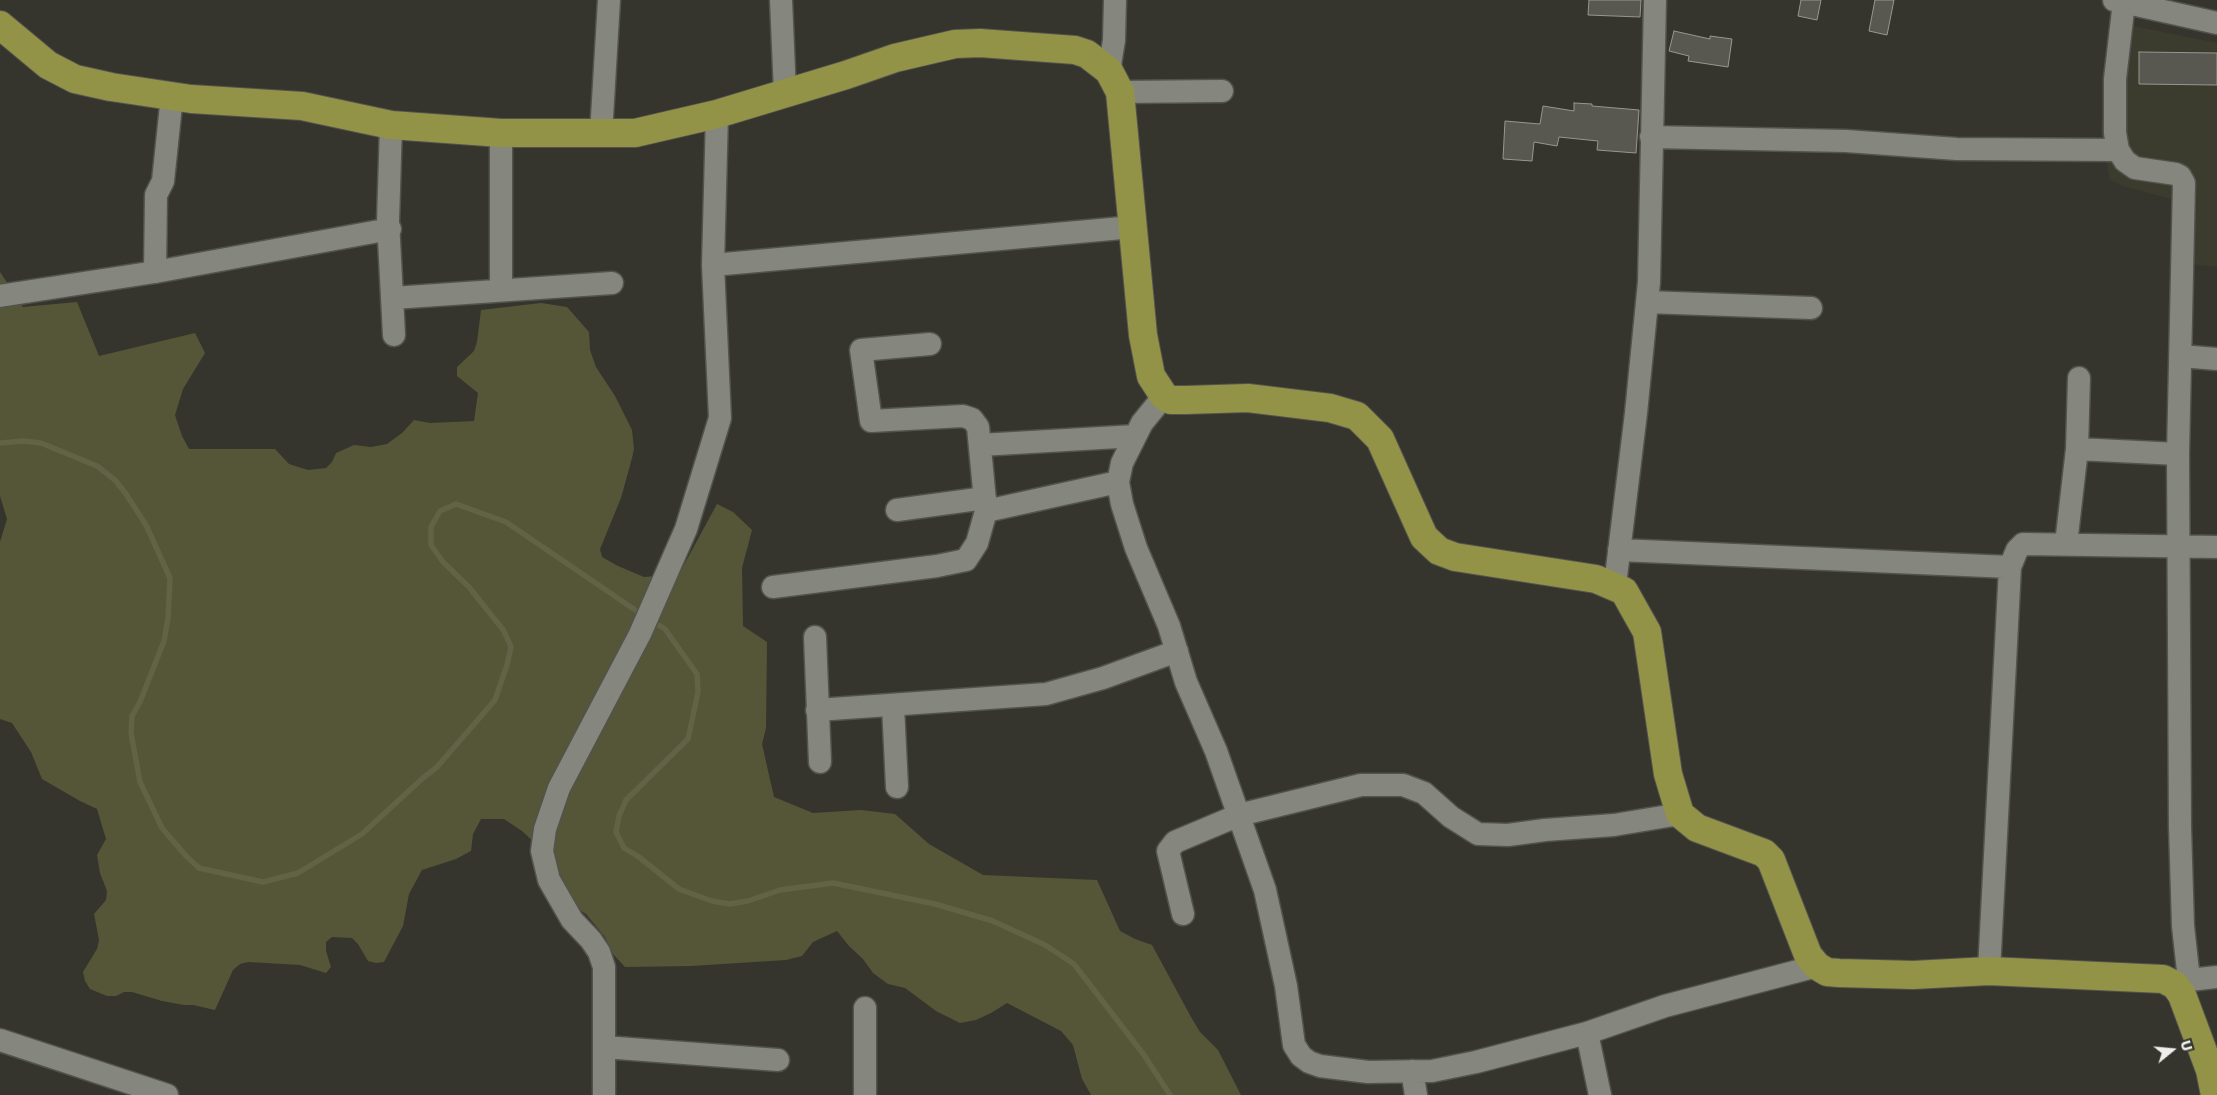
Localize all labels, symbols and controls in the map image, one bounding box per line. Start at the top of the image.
north arrow [2147,1025,2197,1075]
text: U [2177,1038,2196,1053]

